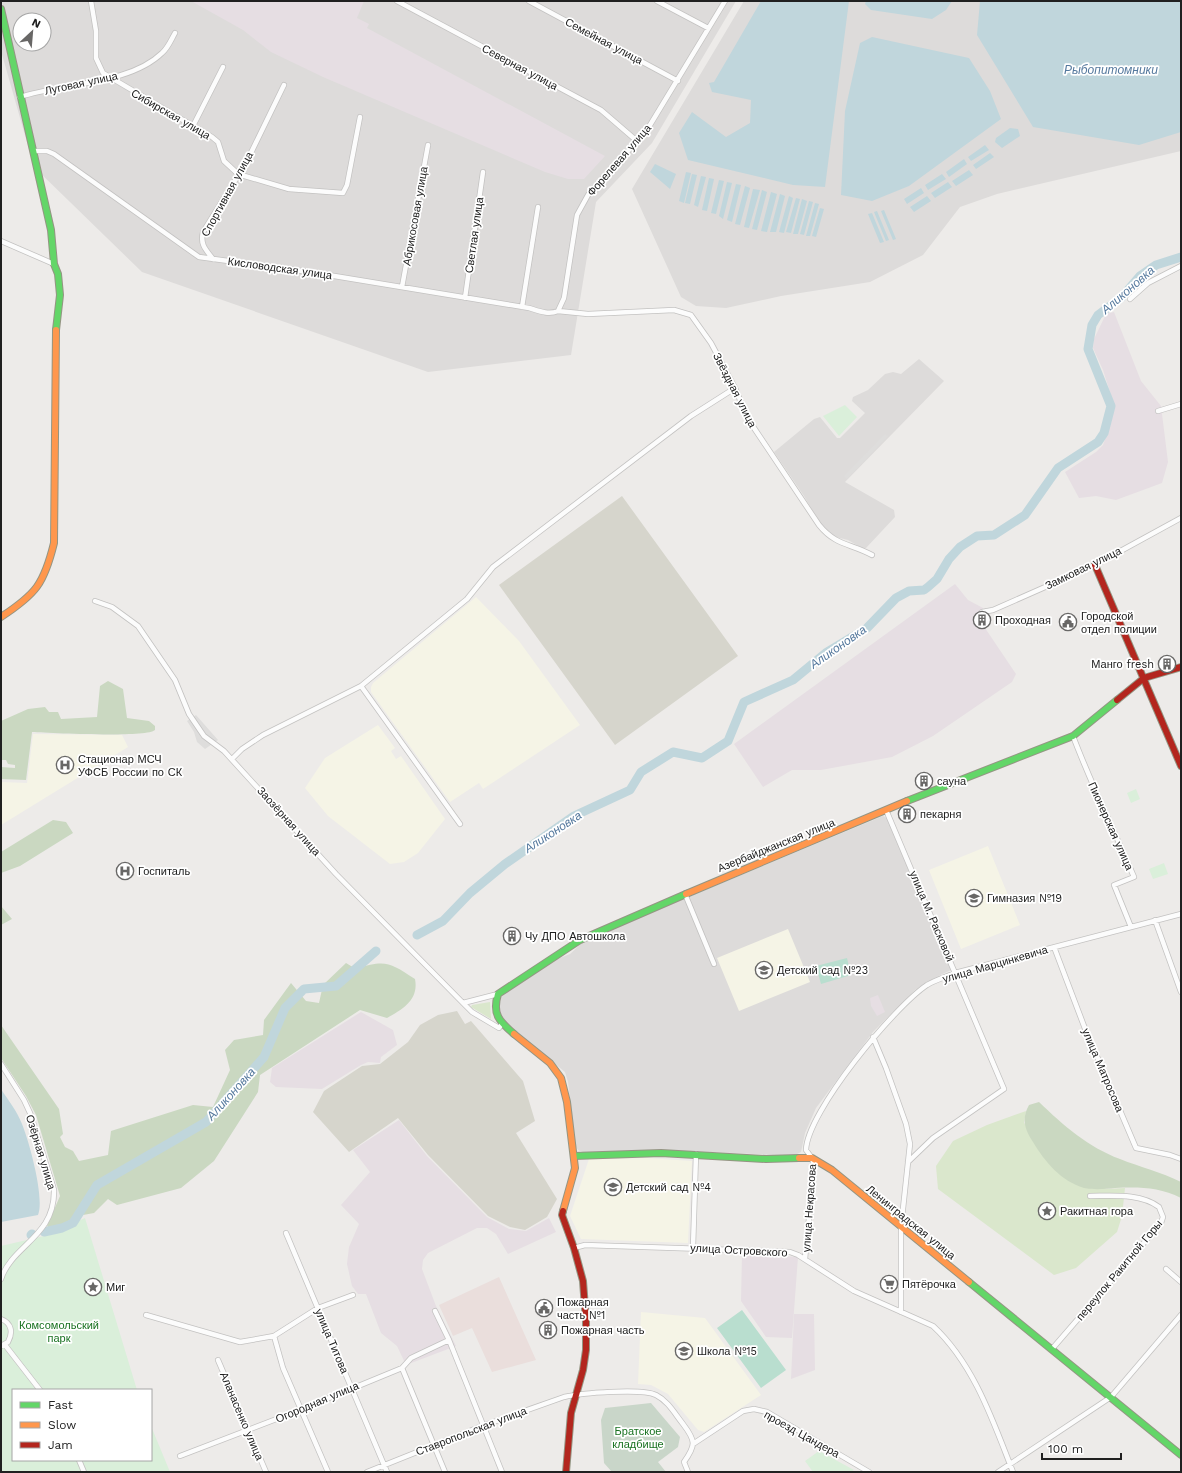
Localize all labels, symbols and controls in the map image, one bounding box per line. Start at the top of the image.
north arrow [12,12,52,52]
text: N [30,16,43,31]
street label: Семейная улица [563,16,646,68]
street label: Северная улица [480,42,561,93]
water label: Рыбопитомники [1064,63,1158,77]
street label: Луговая улица [43,69,120,98]
street label: Сибирская улица [129,86,213,143]
street label: Форелевая улица [585,121,655,199]
street label: Спортивная улица [199,149,257,239]
street label: Абрикосовая улица [400,165,431,267]
street label: Светлая улица [463,195,486,274]
street label: Кисловодская улица [227,255,334,282]
water label: Аликоновка [1098,263,1158,317]
street label: Звёздная улица [710,351,759,430]
street label: Замковая улица [1043,544,1124,593]
building icon: Проходная [972,610,992,630]
place label: Городской отдел полиции [1081,610,1157,636]
public building icon: Городской отдел полиции [1058,612,1078,632]
place label: Проходная [995,614,1051,627]
water label: Аликоновка [806,622,869,672]
building icon: Манго fresh [1157,654,1177,674]
place label: Манго fresh [1091,658,1154,671]
place label: Стационар МСЧ УФСБ России по СК [78,753,183,779]
hospital icon: Стационар МСЧ УФСБ России по СК [55,755,75,775]
building icon: сауна [914,771,934,791]
place label: сауна [937,775,967,788]
street label: Пионерская улица [1085,780,1136,873]
street label: Заозёрная улица [254,784,324,859]
building icon: пекарня [897,804,917,824]
water label: Аликоновка [521,808,585,856]
place label: пекарня [920,808,961,821]
street label: Азербайджанская улица [716,816,838,875]
hospital icon: Госпиталь [115,861,135,881]
place label: Госпиталь [138,865,190,878]
street label: улица М. Расковой [907,869,957,964]
school or university icon: Гимназия №19 [964,888,984,908]
place label: Гимназия №19 [987,892,1062,905]
building icon: Чу ДПО Автошкола [502,926,522,946]
place label: Чу ДПО Автошкола [525,930,626,943]
street label: улица Марцинкевича [941,943,1050,986]
school or university icon: Детский сад №23 [754,960,774,980]
place label: Детский сад №23 [777,964,868,977]
street label: улица Матросова [1079,1026,1126,1115]
water label: Аликоновка [203,1065,258,1124]
street label: Озёрная улица [23,1113,58,1192]
street label: улица Некрасова [800,1162,819,1253]
school or university icon: Детский сад №4 [603,1177,623,1197]
place label: Детский сад №4 [626,1181,711,1194]
street label: Ленинградская улица [863,1182,959,1263]
place icon: Ракитная гора [1037,1201,1057,1221]
place label: Ракитная гора [1060,1205,1134,1218]
street label: переулок Ракитной Горы [1074,1217,1165,1323]
street label: улица Островского [690,1241,788,1260]
supermarket icon: Пятёрочка [879,1274,899,1294]
place icon: Миг [83,1277,103,1297]
place label: Пятёрочка [902,1278,957,1291]
place label: Миг [106,1281,125,1294]
place label: Пожарная часть №1 [557,1296,609,1322]
public building icon: Пожарная часть №1 [534,1298,554,1318]
street label: улица Титова [312,1307,351,1376]
park label: Комсомольский парк [19,1319,99,1345]
building icon: Пожарная часть [538,1320,558,1340]
place label: Пожарная часть [561,1324,645,1337]
school or university icon: Школа №15 [674,1341,694,1361]
place label: Школа №15 [697,1345,757,1358]
street label: Аланасенко улица [217,1370,266,1463]
street label: Огородная улица [274,1379,362,1426]
legend [12,1389,152,1461]
text: Fast [48,1398,73,1412]
street label: Ставропольская улица [414,1404,529,1459]
street label: проезд Цандера [762,1408,843,1461]
text: Slow [48,1418,76,1432]
park label: Братское кладбище [612,1425,664,1451]
scale bar [1042,1435,1121,1461]
text: Jam [48,1438,73,1452]
text: 100 m [1048,1442,1083,1456]

